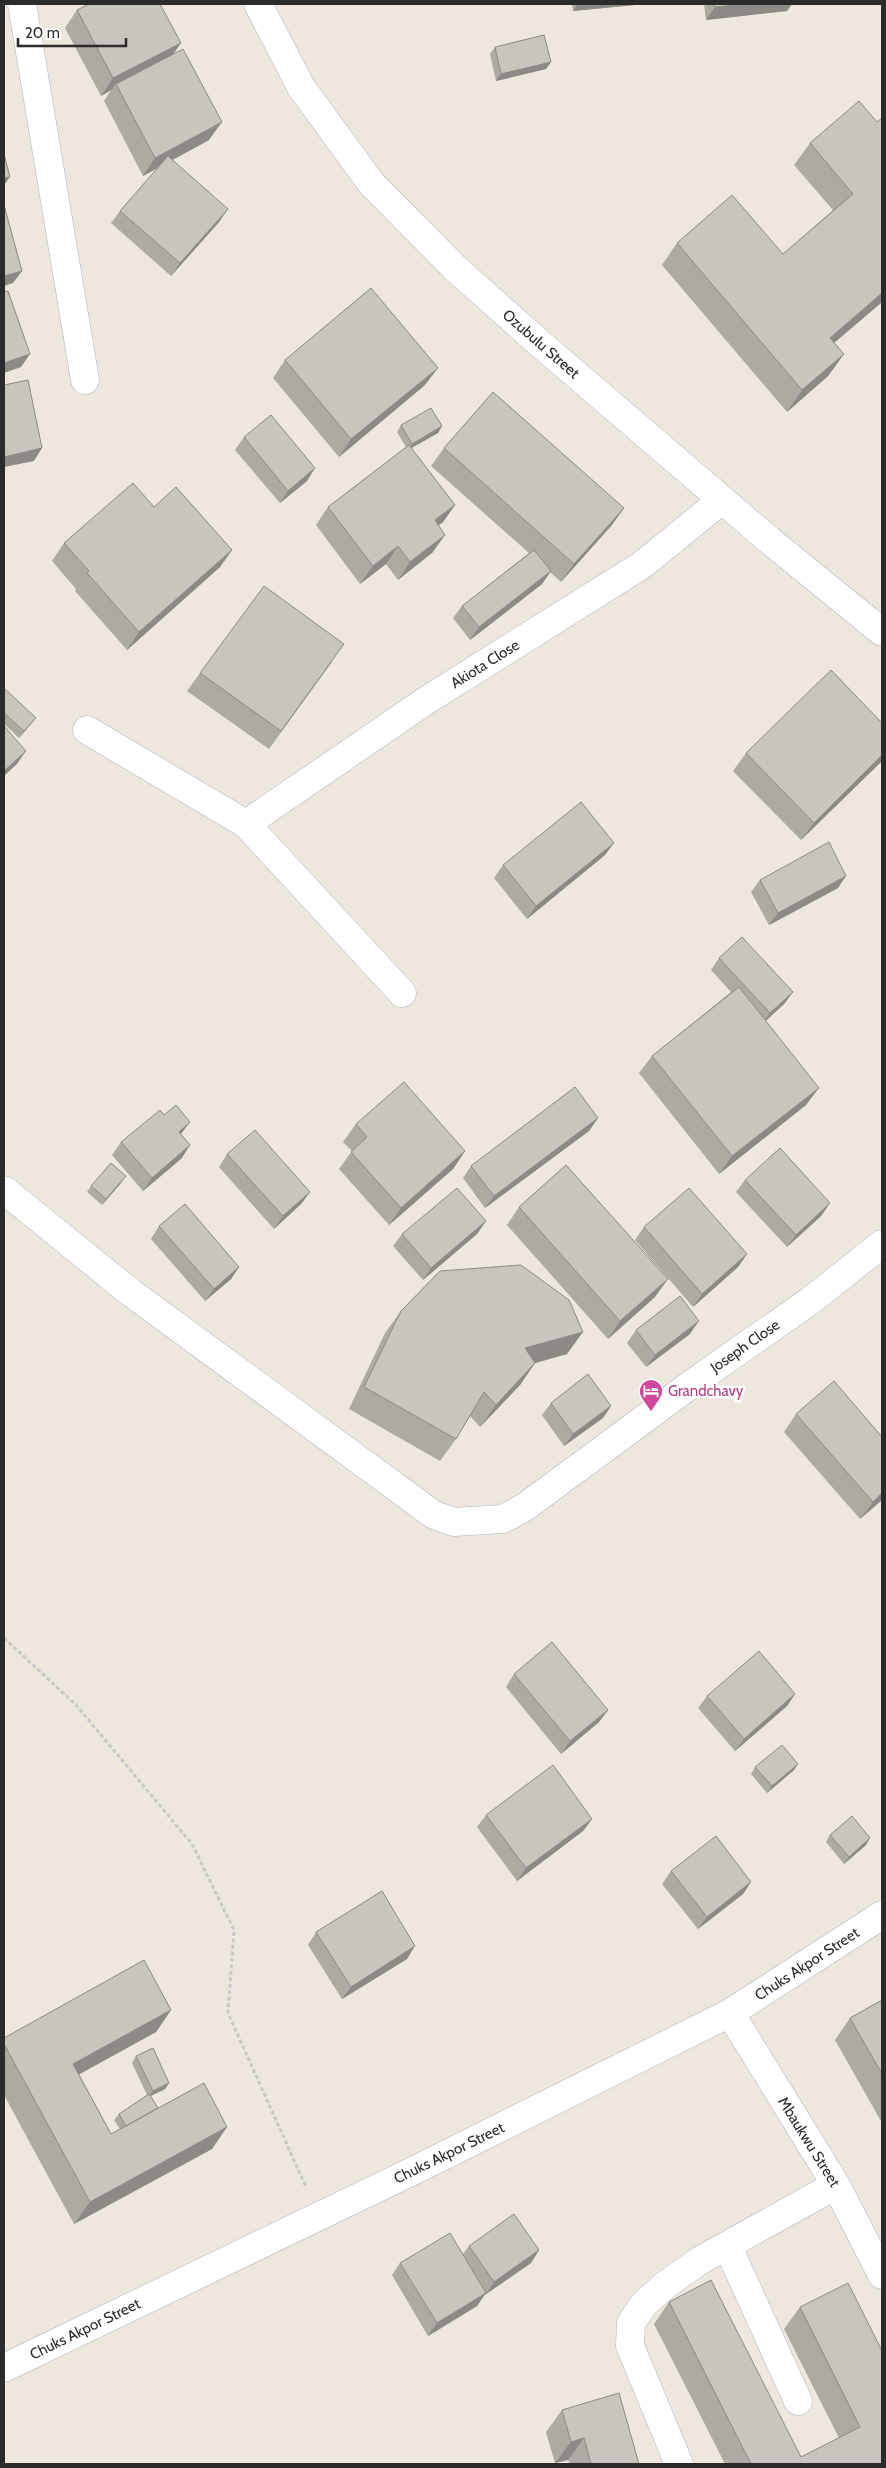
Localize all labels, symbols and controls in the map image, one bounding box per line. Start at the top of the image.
scale bar [18,15,125,47]
text: 20 m [25,24,60,42]
street label: Ozubulu Street [499,306,583,382]
street label: Akiota Close [447,636,523,692]
street label: Joseph Close [706,1315,783,1377]
hotel icon: Grandchavy [638,1378,664,1412]
place label: Grandchavy [668,1382,744,1400]
street label: Chuks Akpor Street [751,1924,863,2004]
street label: Mbaukwu Street [774,2094,844,2190]
street label: Chuks Akpor Street [391,2118,507,2188]
street label: Chuks Akpor Street [27,2294,143,2364]

